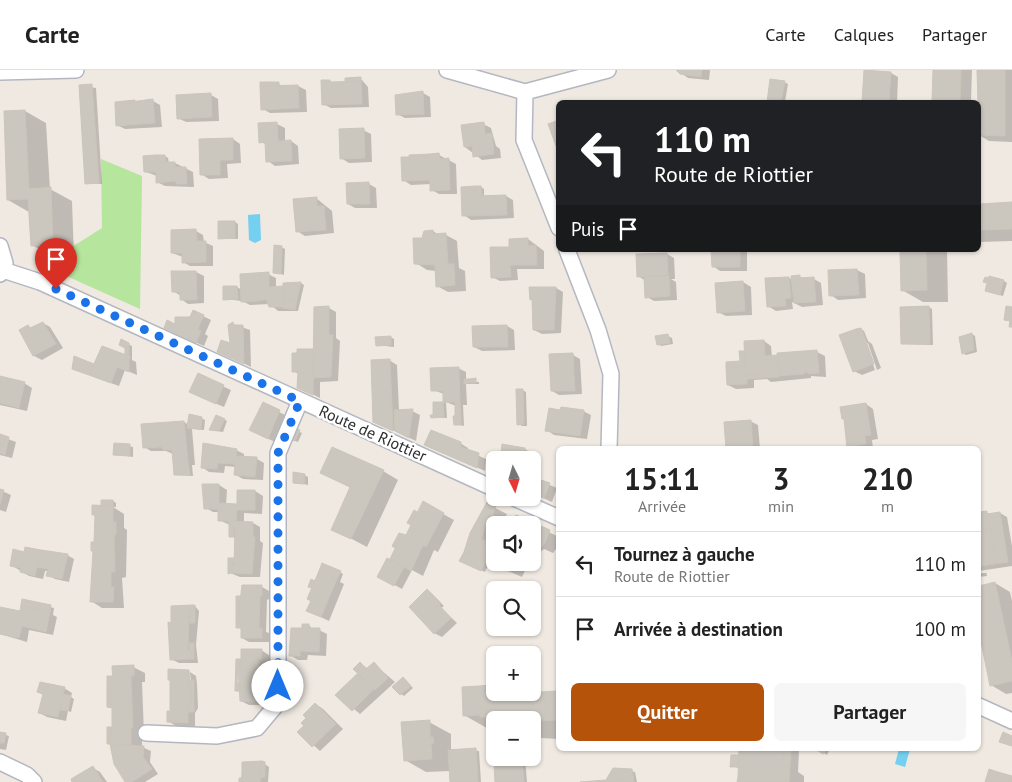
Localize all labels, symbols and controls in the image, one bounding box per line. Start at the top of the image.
text: Carte [25,19,80,50]
text: Carte [765,23,806,46]
text: Calques [834,23,894,46]
text: Partager [922,23,987,46]
text: 110 m [654,116,751,162]
icon: left [571,120,636,185]
text: Route de Riottier [654,160,813,188]
icon: arrive [614,215,642,243]
text: Puis [571,217,604,241]
pin [35,238,77,289]
icon: arrive [42,245,70,273]
street label: Route de Riottier [316,400,430,466]
north arrow [486,451,541,506]
map controls [486,451,541,766]
text: 15:11 [624,459,700,498]
text: 3 [773,459,790,498]
text: 210 [862,459,913,498]
text: Arrivée [638,496,686,516]
text: min [768,496,794,516]
text: m [881,496,894,516]
button: sound [486,516,541,571]
text: Tournez à gauche [614,542,755,566]
icon: left [571,550,599,578]
text: 110 m [914,552,966,576]
text: Route de Riottier [614,566,730,586]
button: search [486,581,541,636]
icon: arrive [571,615,599,643]
text: Arrivée à destination [614,617,783,641]
text: 100 m [914,617,966,641]
button: + [486,646,541,701]
position arrow [251,659,303,711]
button: Quitter [571,683,764,741]
button: Partager [774,683,966,741]
button: − [486,711,541,766]

